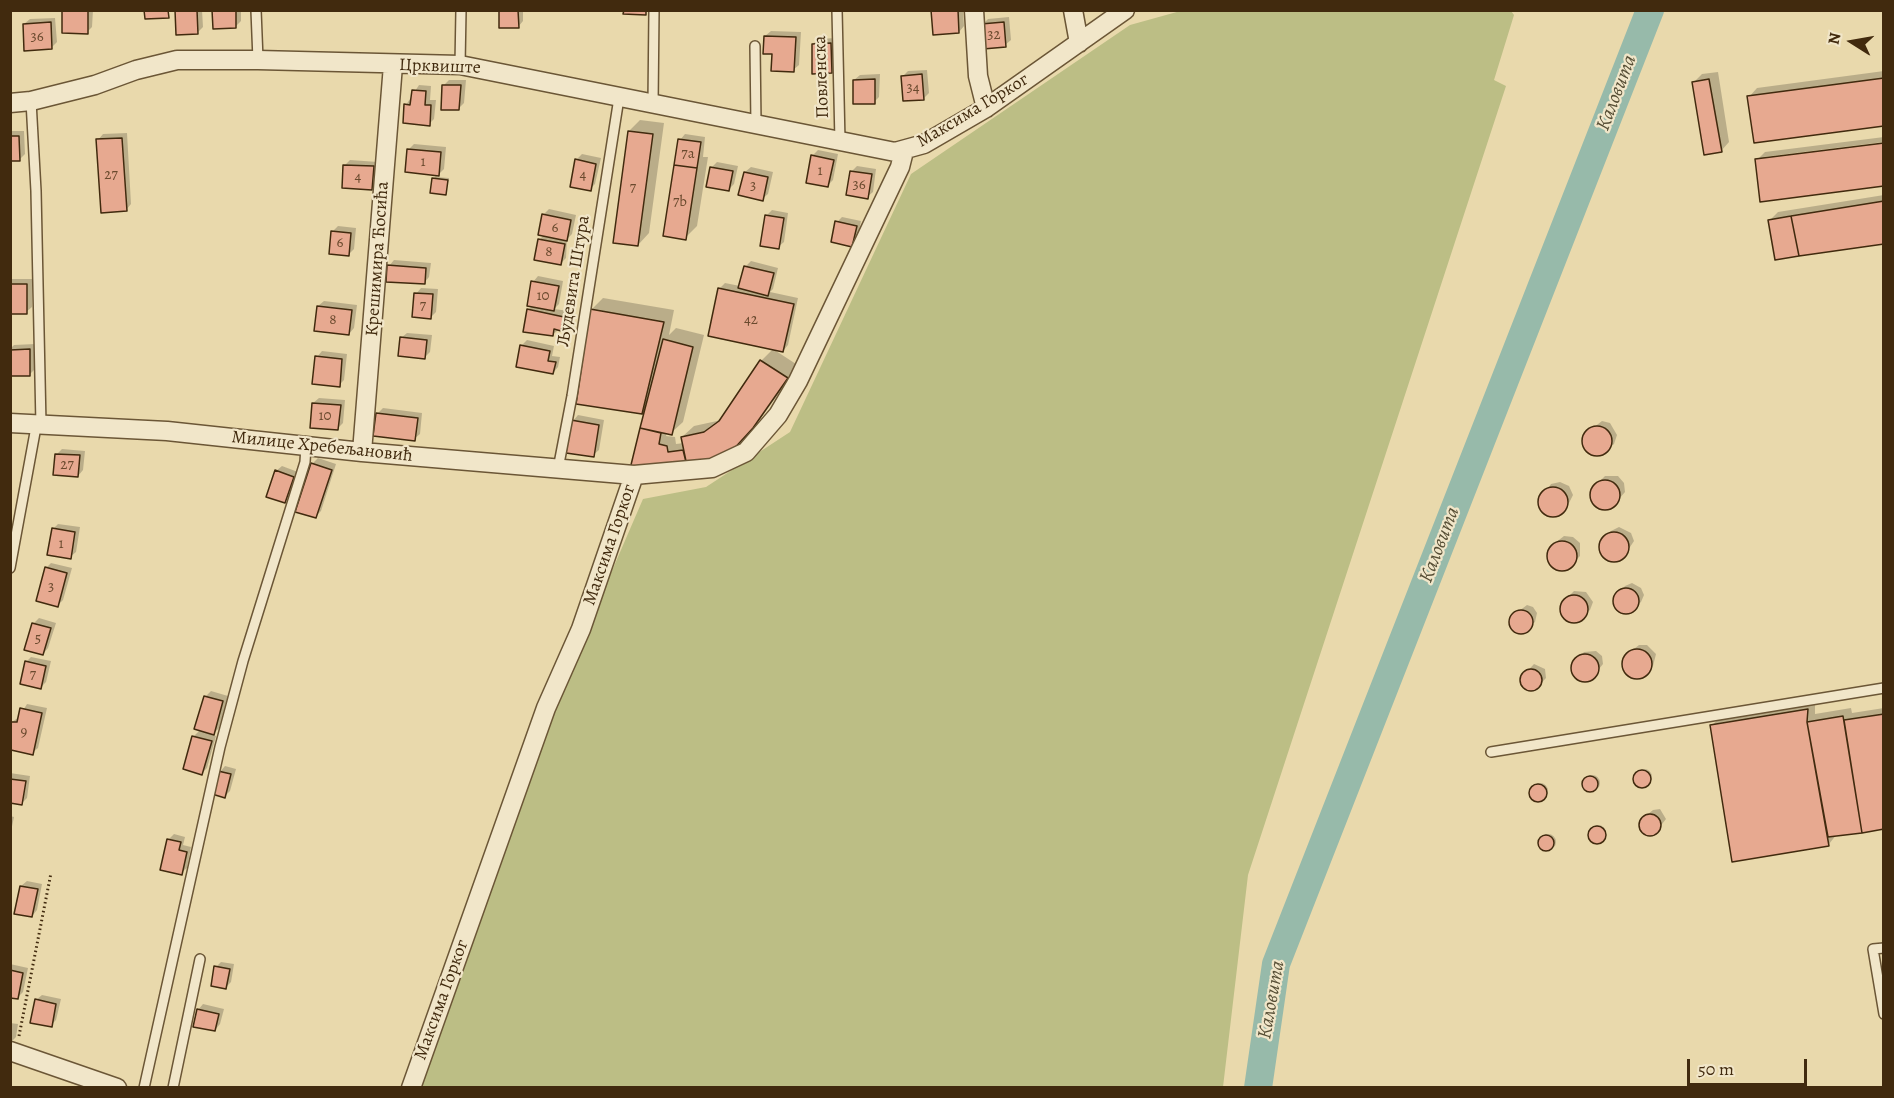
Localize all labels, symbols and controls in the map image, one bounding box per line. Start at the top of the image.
north arrow [1822,12,1882,72]
house number: 32 [987,26,1001,44]
house number: 36 [30,28,44,46]
text: N [1822,31,1846,46]
street label: Повленска [810,35,834,119]
water label: Каловита [1592,52,1642,134]
street label: Црквиште [399,55,481,79]
street label: Максима Горког [913,69,1033,153]
house number: 34 [906,79,920,97]
house number: 7a [681,145,695,163]
house number: 1 [420,153,426,171]
house number: 1 [817,162,823,180]
house number: 27 [104,166,118,184]
house number: 4 [580,166,586,184]
house number: 4 [355,168,361,186]
house number: 36 [852,176,866,194]
house number: 3 [750,177,756,195]
house number: 7 [630,179,636,197]
street label: Крешимира Ћосића [362,181,394,337]
house number: 7b [673,193,687,211]
street label: Људевита Штура [553,214,595,348]
house number: 6 [552,219,558,237]
house number: 6 [337,234,343,252]
house number: 8 [545,243,553,261]
house number: 10 [536,287,550,305]
house number: 7 [420,297,426,315]
house number: 8 [329,311,337,329]
house number: 42 [744,311,758,329]
house number: 10 [318,407,332,425]
street label: Милице Хребељановић [230,427,414,467]
house number: 27 [60,456,74,474]
street label: Максима Горког [579,482,641,608]
water label: Каловита [1415,504,1465,586]
house number: 1 [58,535,64,553]
house number: 3 [48,578,54,596]
house number: 5 [35,630,41,648]
house number: 7 [30,666,36,684]
house number: 9 [21,723,27,741]
street label: Максима Горког [410,937,474,1063]
water label: Каловита [1253,959,1291,1041]
scale bar [1690,1047,1810,1085]
text: 50 m [1698,1057,1734,1081]

